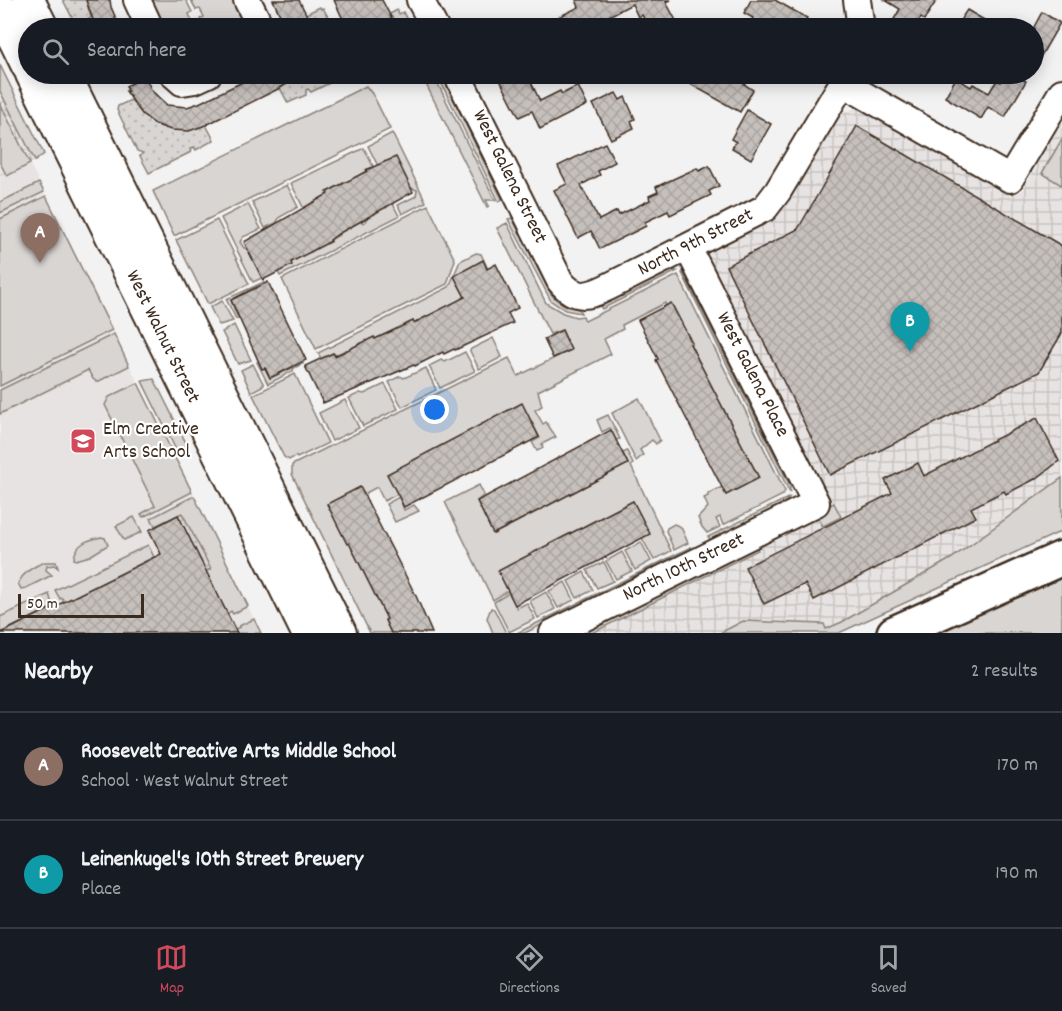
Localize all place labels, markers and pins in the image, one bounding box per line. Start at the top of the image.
pin: A [20,214,60,263]
pin: B [890,302,930,352]
place label: Elm Creative Arts School [103,416,199,467]
school or university icon: Elm Creative Arts School [68,426,98,456]

